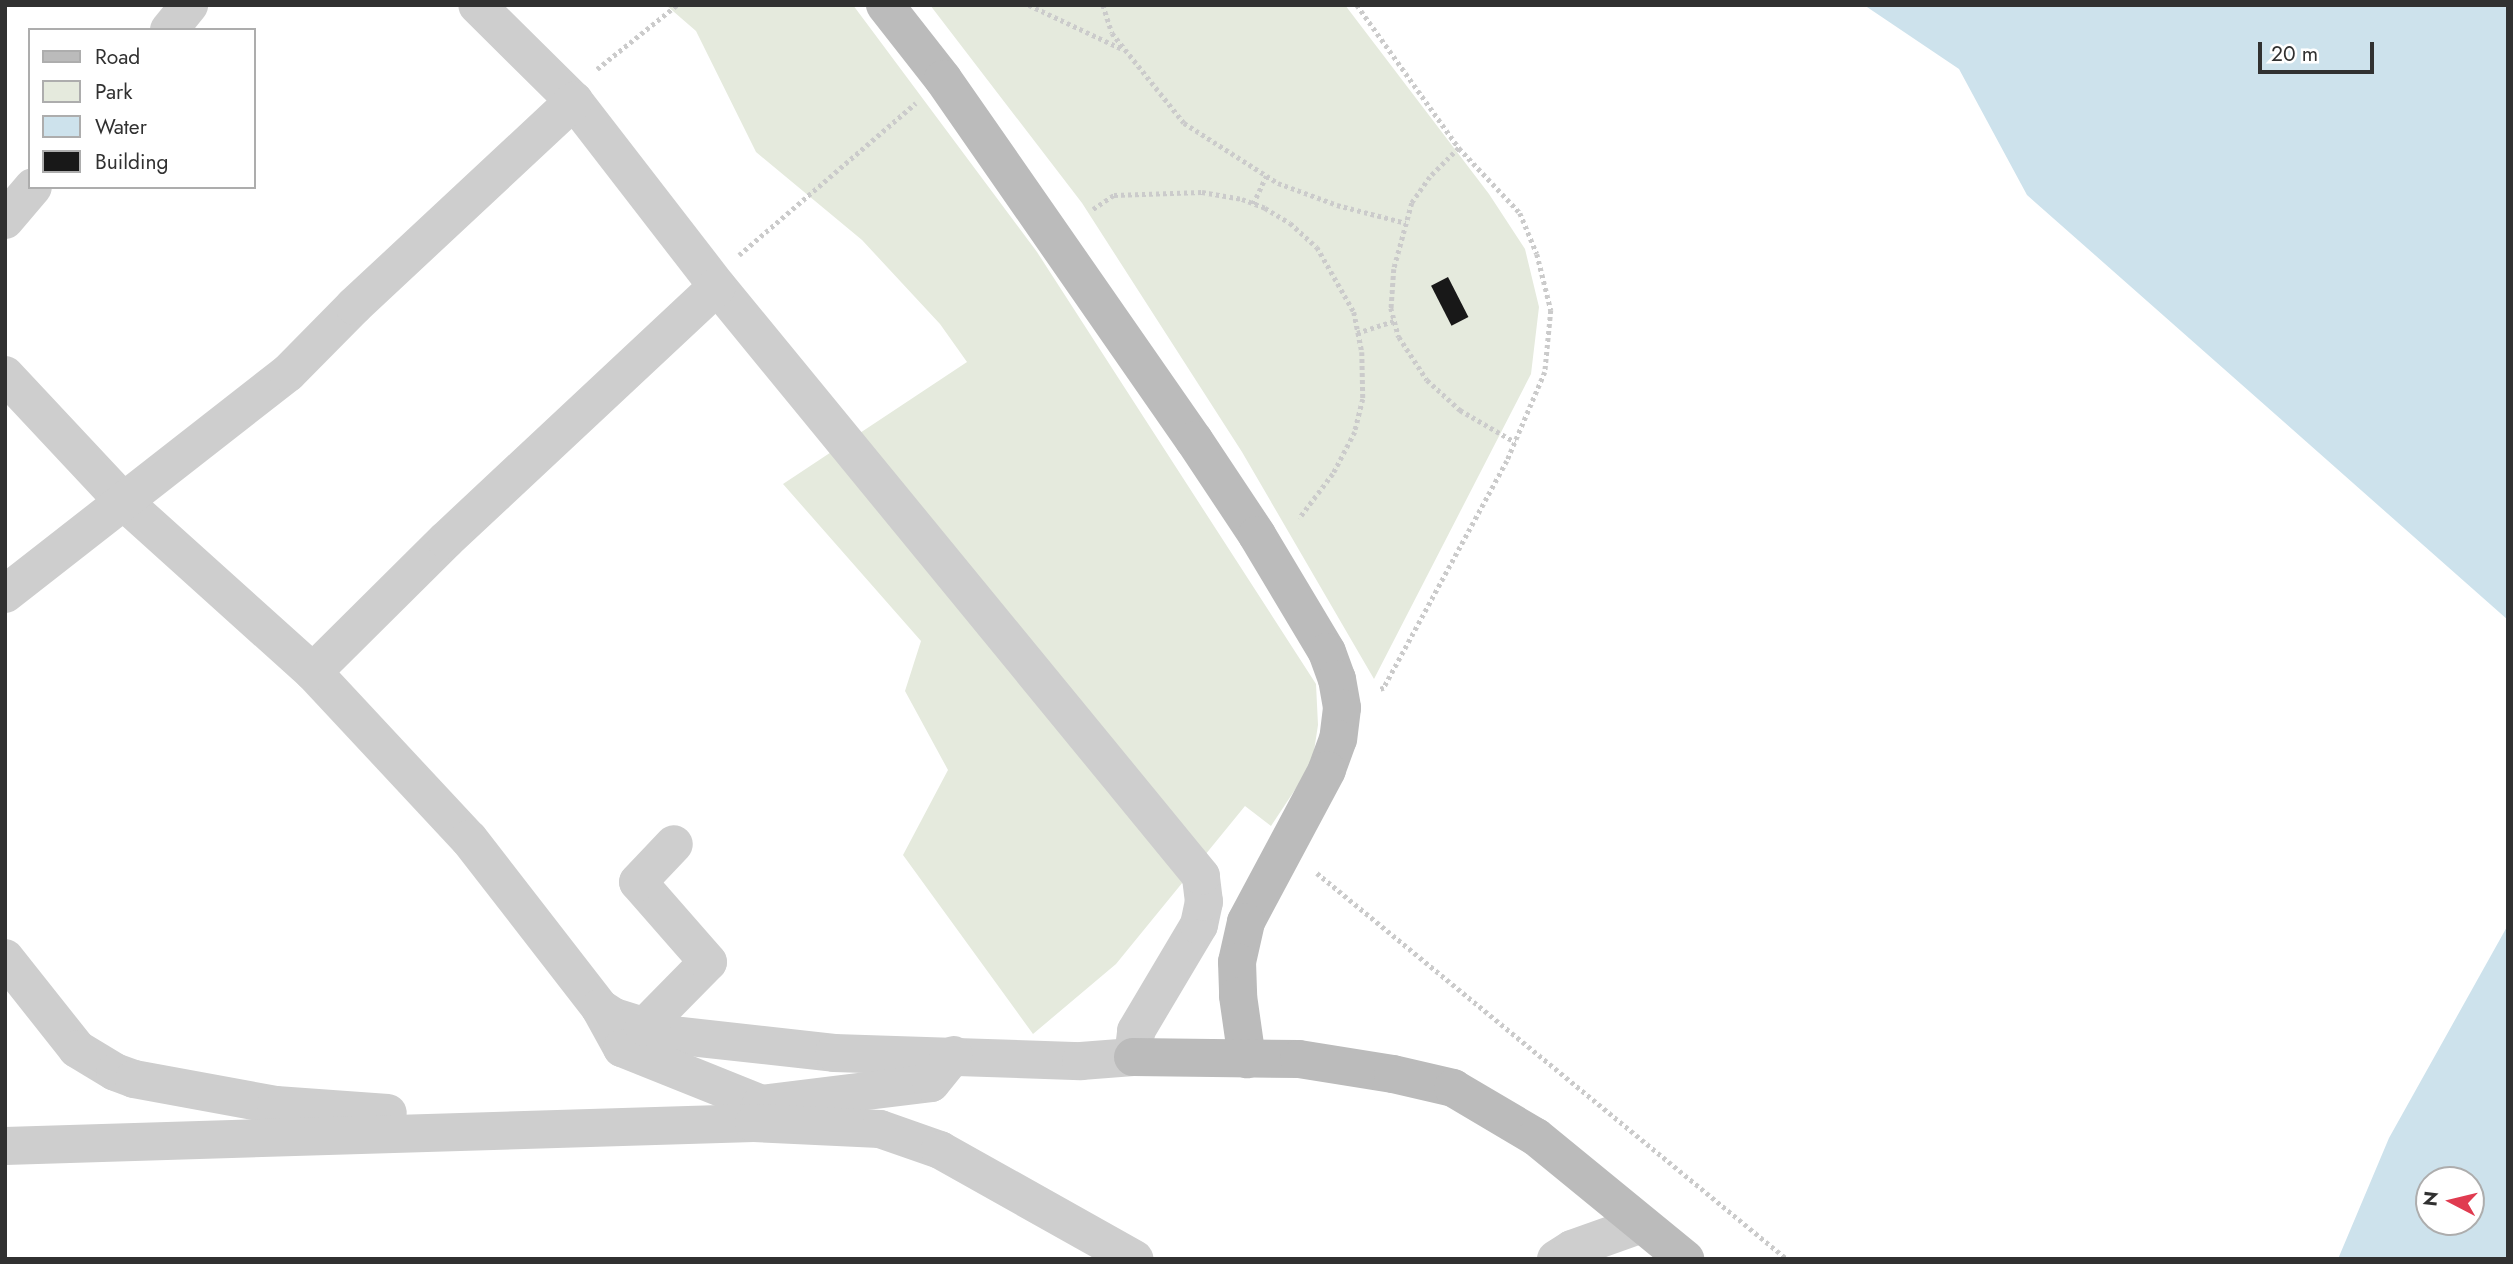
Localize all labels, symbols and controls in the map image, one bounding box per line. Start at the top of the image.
legend [28,28,256,189]
scale bar [2261,28,2376,72]
text: 20 m [2271,39,2318,69]
text: Road [95,42,140,72]
text: Park [95,77,132,107]
text: Water [95,112,147,142]
text: Building [95,147,168,177]
north arrow [2415,1166,2485,1236]
text: N [2416,1189,2445,1208]

